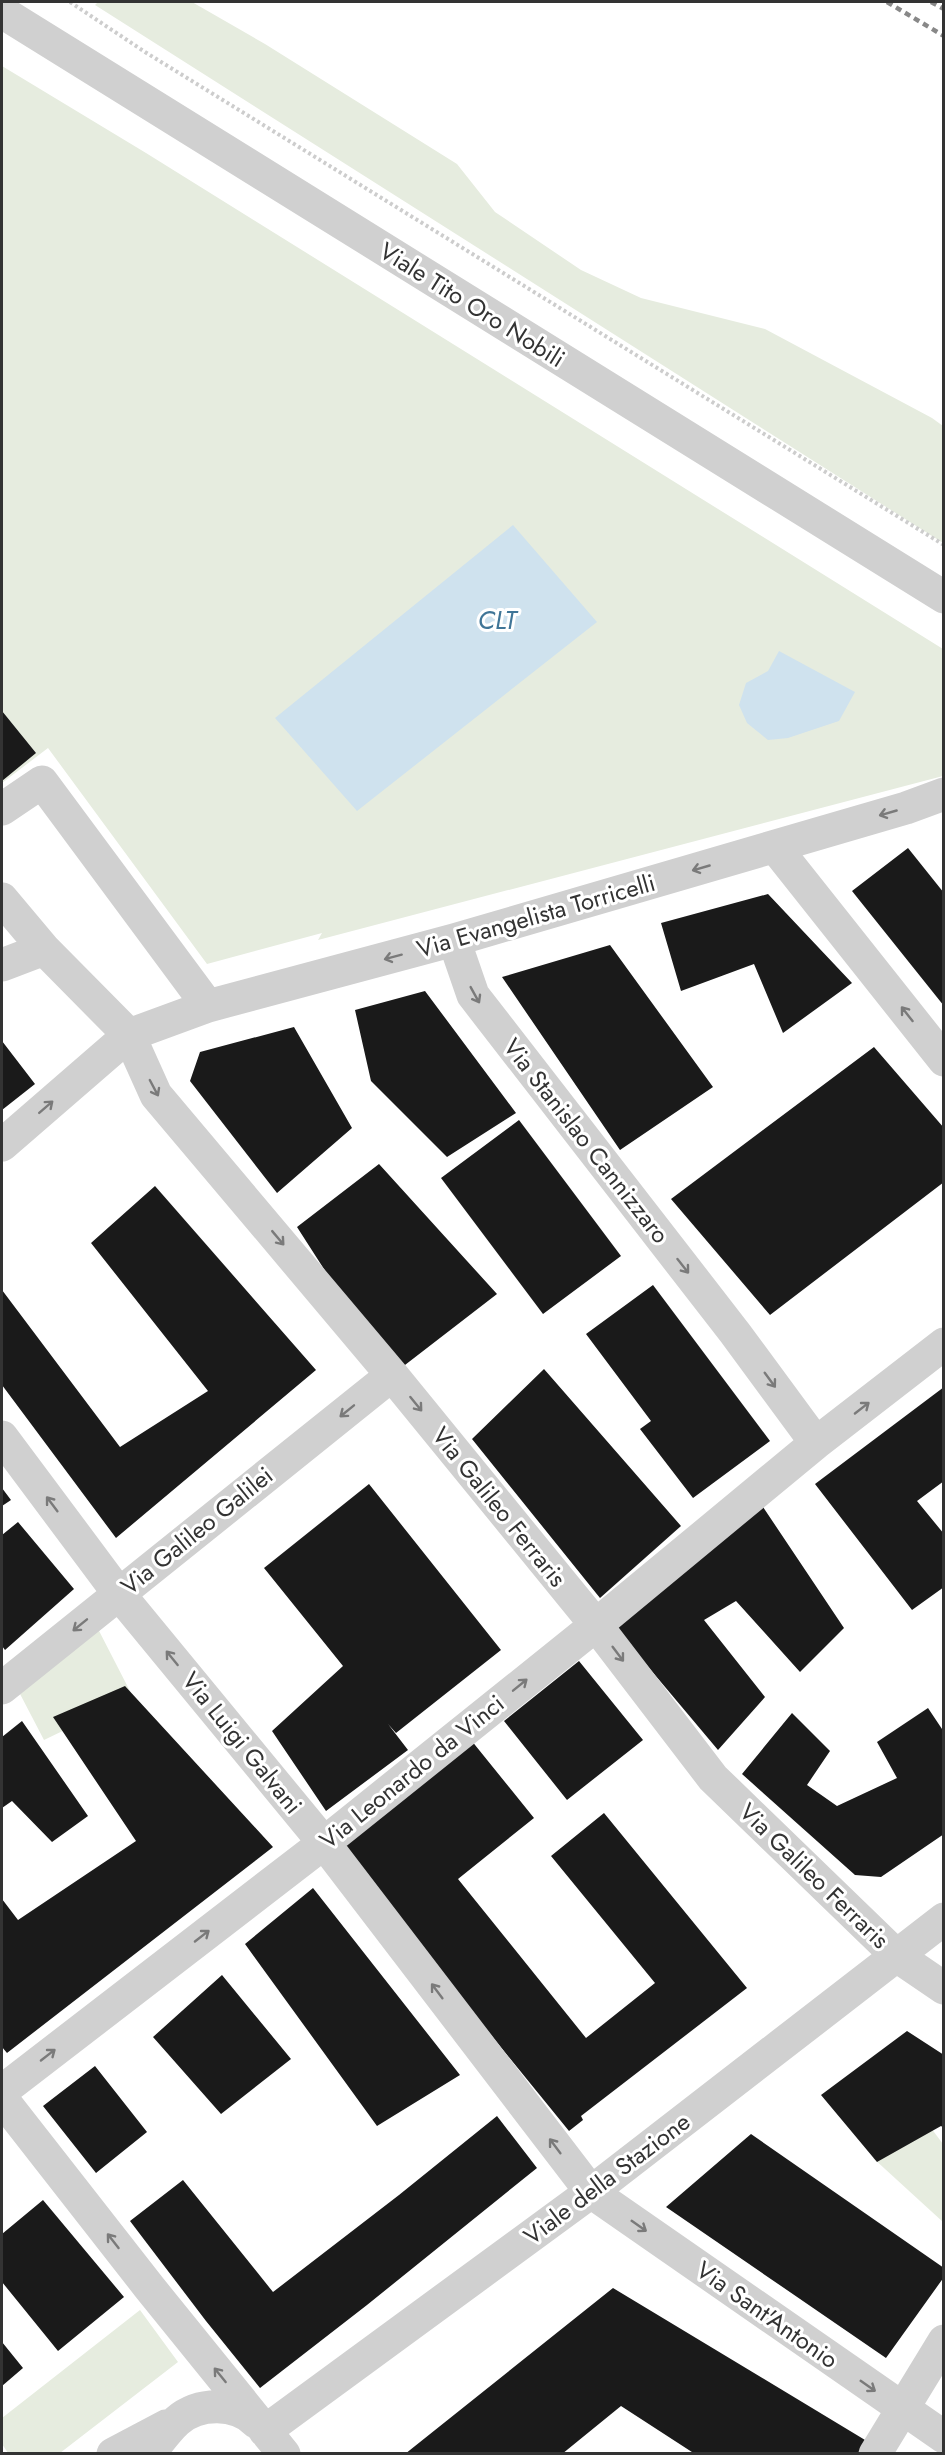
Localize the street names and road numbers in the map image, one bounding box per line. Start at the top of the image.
street label: Viale Tito Oro Nobili [373,233,572,376]
street label: Via Evangelista Torricelli [413,865,659,966]
street label: Via Stanislao Cannizzaro [495,1031,678,1251]
street label: Via Galileo Ferraris [424,1419,575,1594]
street label: Via Galileo Galilei [113,1458,280,1603]
street label: Via Luigi Galvani [174,1664,311,1821]
street label: Via Leonardo da Vinci [312,1686,511,1857]
street label: Via Galileo Ferraris [731,1795,897,1957]
street label: Viale della Stazione [516,2104,697,2253]
street label: Via Sant'Antonio [689,2253,845,2377]

